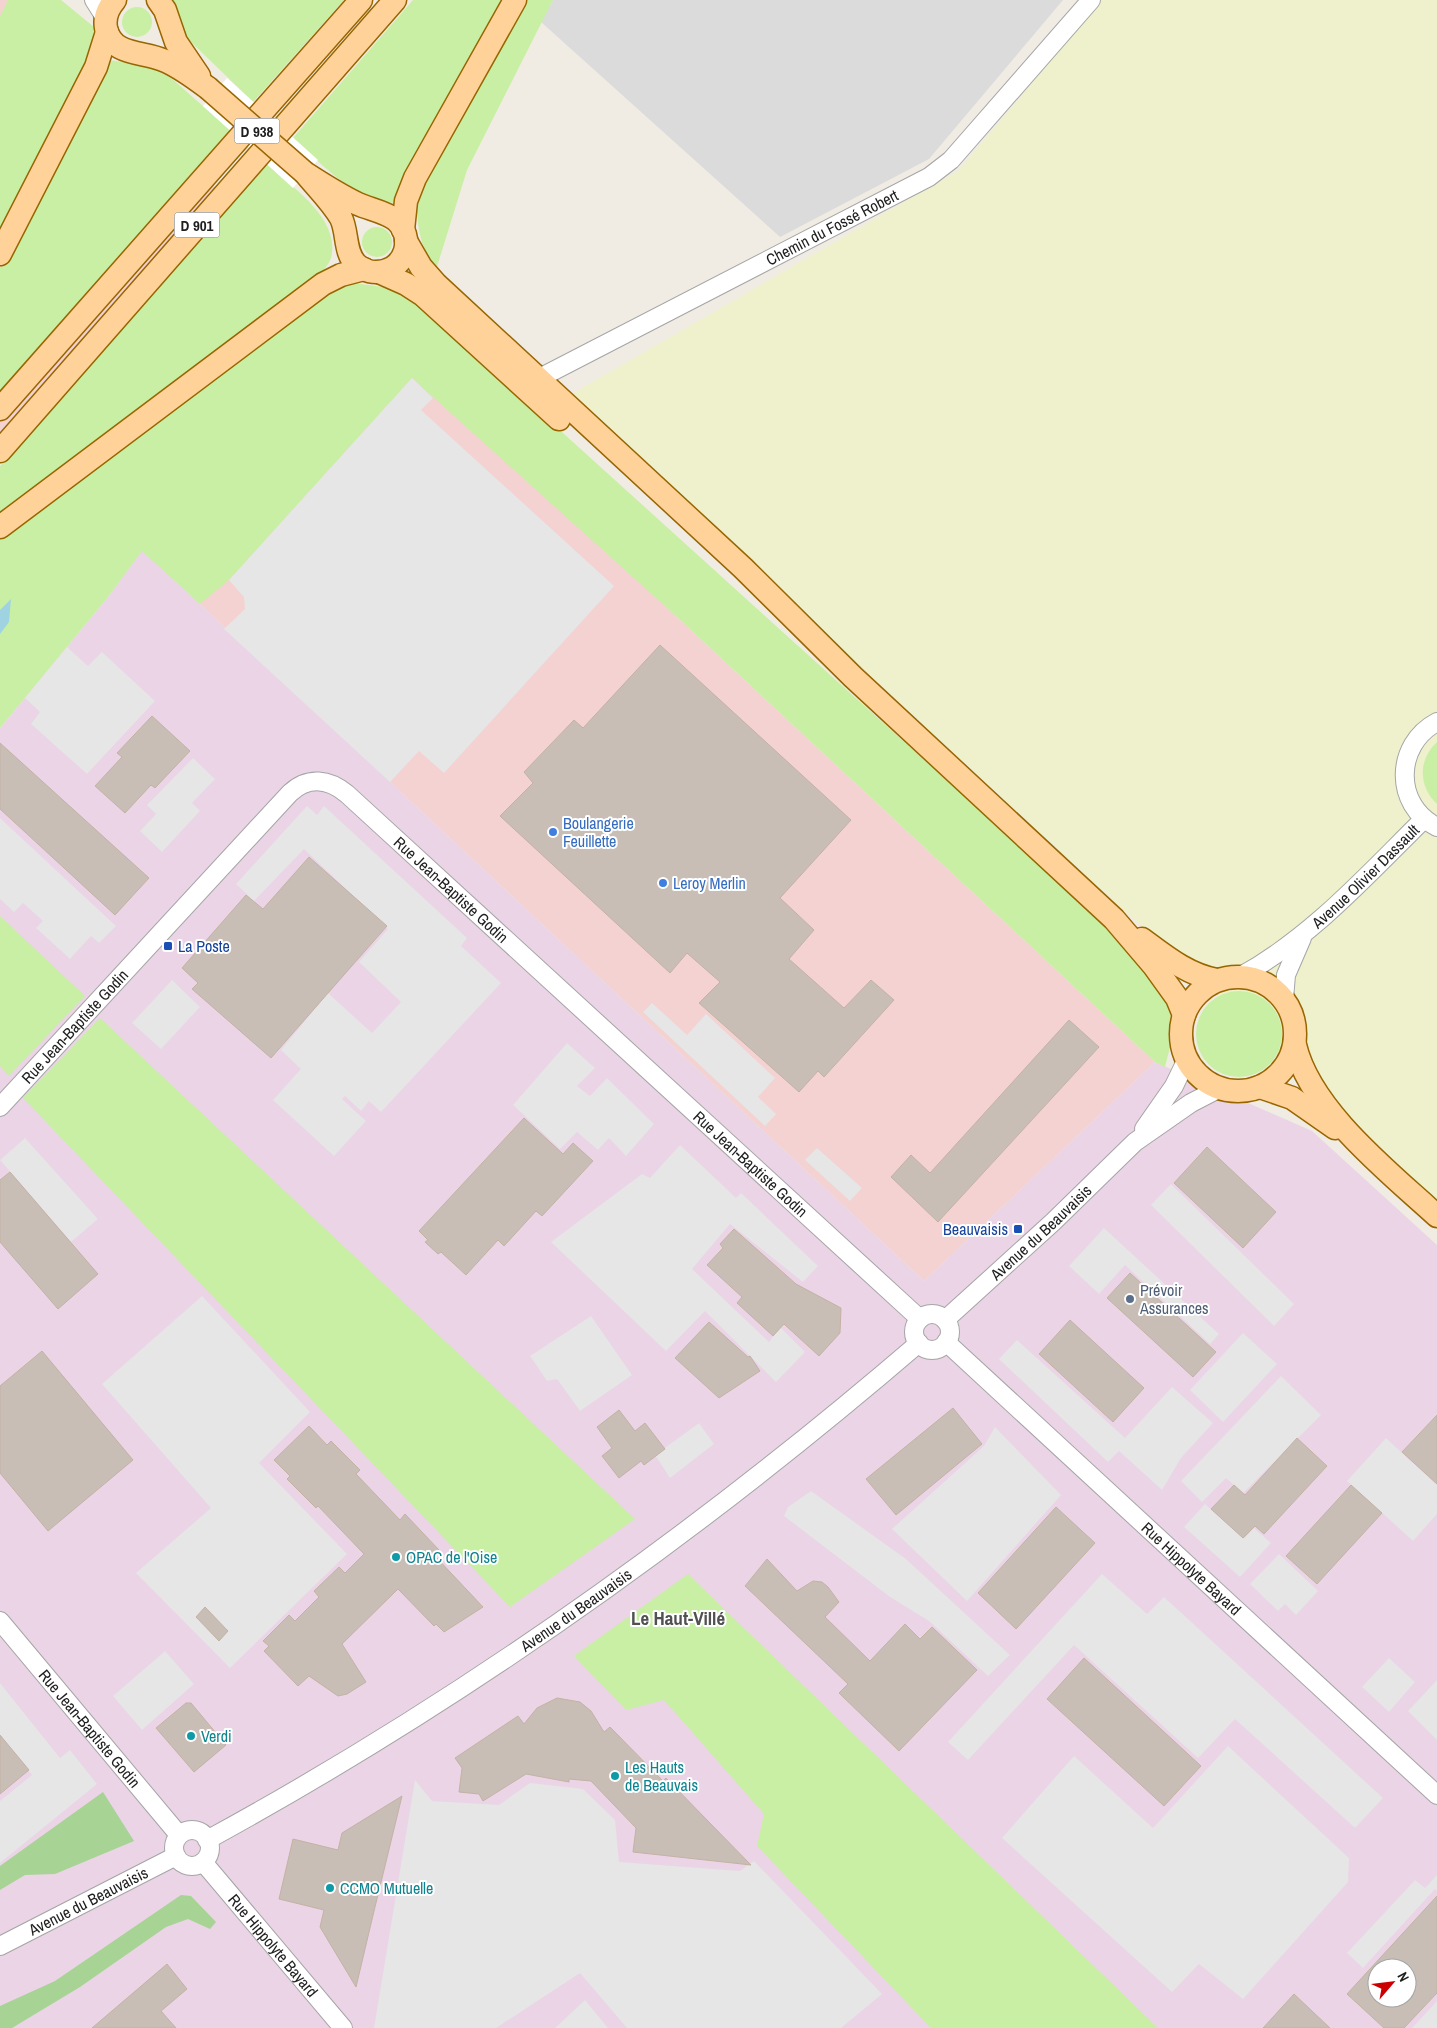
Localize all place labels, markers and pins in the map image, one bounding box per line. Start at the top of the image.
place label: Boulangerie Feuillette [563,812,634,852]
marker: Boulangerie Feuillette [547,826,559,838]
place label: Leroy Merlin [673,872,746,894]
marker: Leroy Merlin [657,877,669,889]
place label: La Poste [178,935,230,957]
marker: La Poste [162,940,174,952]
place label: Beauvaisis [943,1218,1008,1240]
marker: Beauvaisis [1012,1223,1024,1235]
place label: Prévoir Assurances [1139,1279,1209,1319]
marker: Prévoir Assurances [1124,1293,1136,1305]
place label: OPAC de l'Oise [406,1546,497,1568]
marker: OPAC de l'Oise [390,1551,402,1563]
place label: Verdi [201,1725,232,1747]
marker: Verdi [185,1730,197,1742]
place label: Les Hauts de Beauvais [625,1756,698,1796]
marker: Les Hauts de Beauvais [609,1770,621,1782]
place label: CCMO Mutuelle [340,1877,433,1899]
marker: CCMO Mutuelle [324,1882,336,1894]

